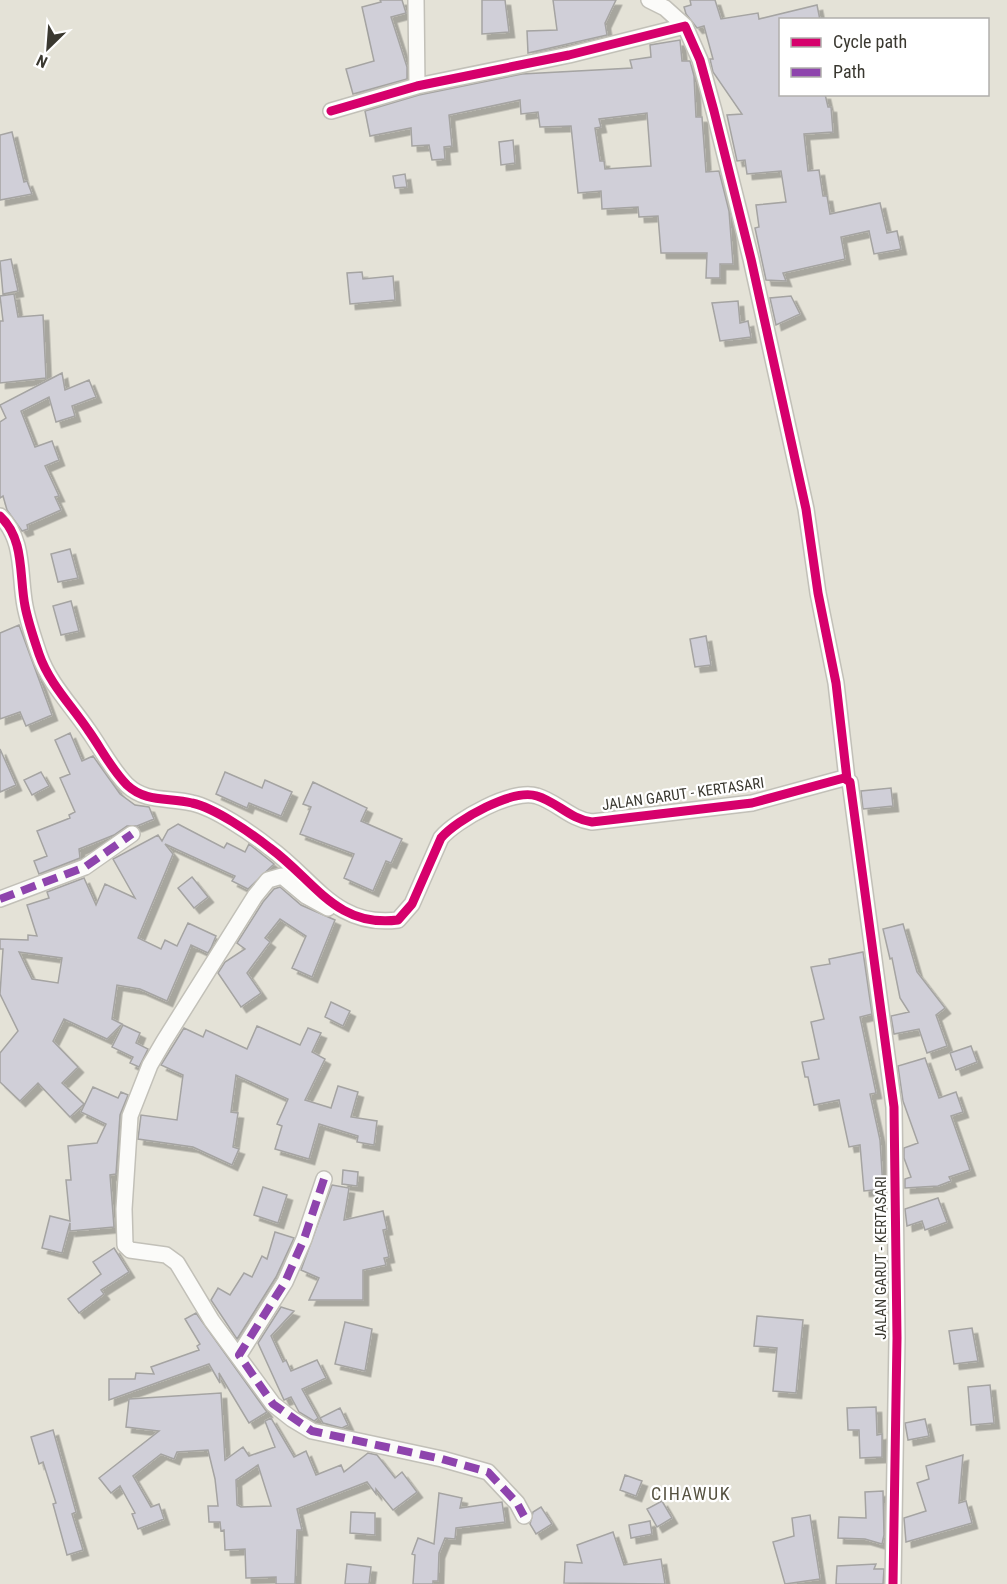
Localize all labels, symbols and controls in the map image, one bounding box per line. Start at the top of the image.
north arrow [18,18,78,78]
legend [779,18,989,96]
text: Cycle path [833,31,907,52]
text: N [33,50,50,72]
text: Path [833,61,866,82]
street label: JALAN GARUT - KERTASARI [601,774,765,814]
street label: JALAN GARUT - KERTASARI [872,1176,890,1340]
district label: CIHAWUK [651,1483,731,1504]

